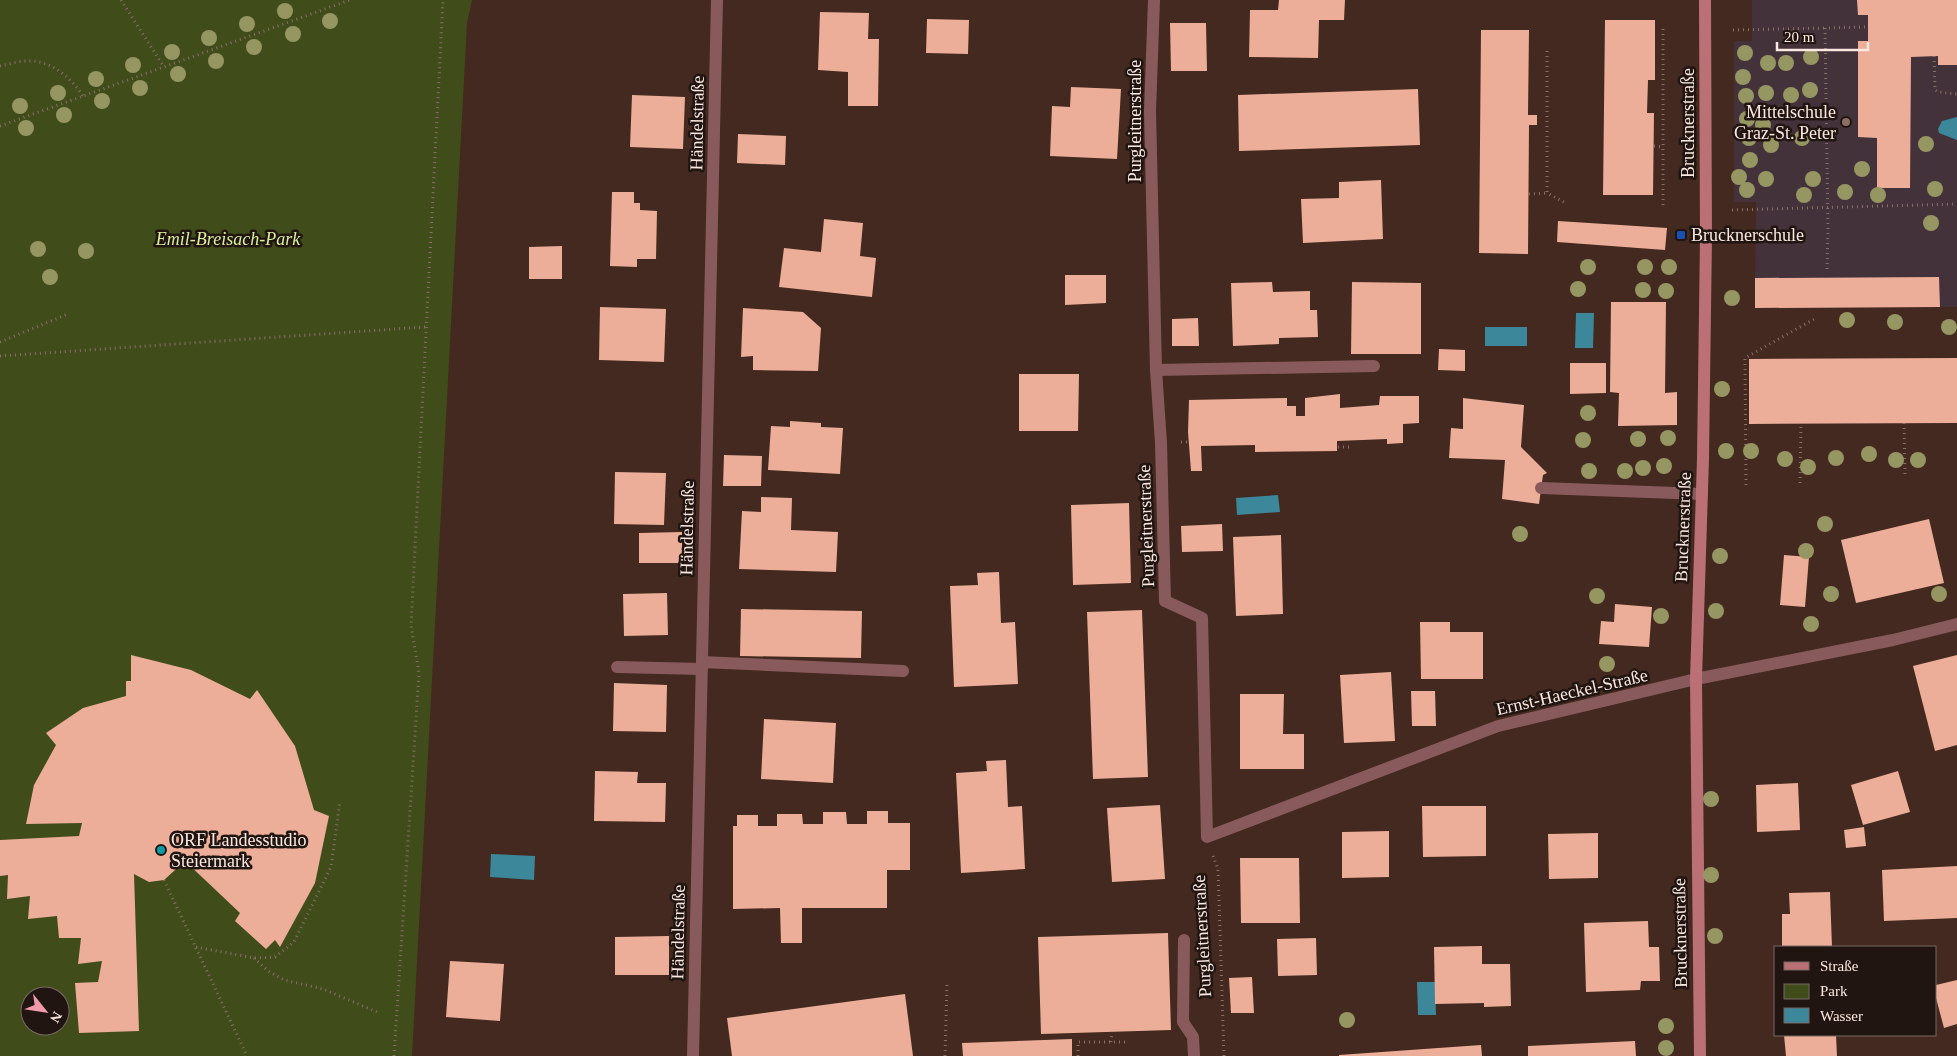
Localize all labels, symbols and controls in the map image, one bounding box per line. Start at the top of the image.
scale bar [1777,20,1868,52]
text: 20 m [1784,29,1815,45]
street label: Purgleitnerstraße [1125,60,1145,182]
street label: Brucknerstraße [1678,68,1698,178]
street label: Händelstraße [686,75,708,171]
place label: Mittelschule Graz-St. Peter [1734,102,1836,143]
marker: Mittelschule Graz-St. Peter [1840,116,1852,128]
place label: Brucknerschule [1691,225,1804,245]
park label: Emil-Breisach-Park [155,229,301,249]
marker: Brucknerschule [1675,229,1687,241]
street label: Purgleitnerstraße [1134,464,1158,588]
street label: Brucknerstraße [1671,472,1695,582]
street label: Händelstraße [676,480,698,576]
street label: Ernst-Haeckel-Straße [1494,665,1650,719]
place label: ORF Landesstudio Steiermark [171,830,307,871]
marker: ORF Landesstudio Steiermark [155,844,167,856]
street label: Purgleitnerstraße [1189,874,1215,998]
street label: Brucknerstraße [1669,878,1691,988]
street label: Händelstraße [667,884,689,980]
legend [1774,946,1937,1036]
text: Straße [1820,958,1859,974]
text: Park [1820,983,1848,999]
north arrow [20,986,70,1036]
text: Wasser [1820,1008,1863,1024]
text: N [47,1009,65,1025]

